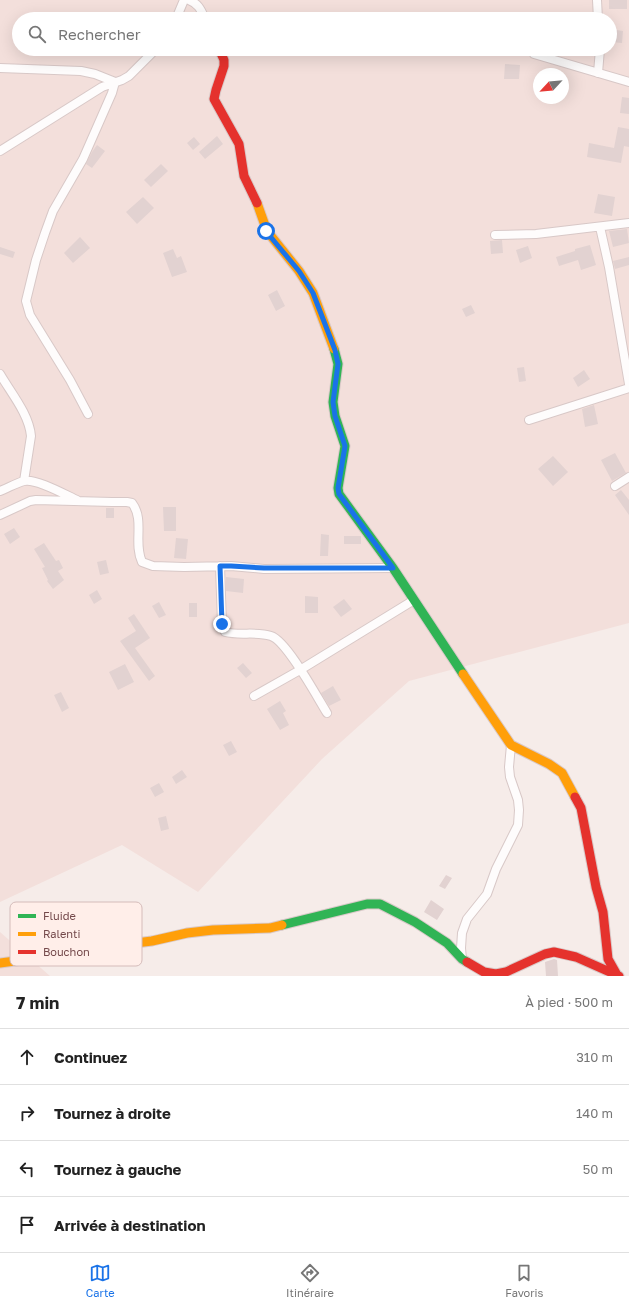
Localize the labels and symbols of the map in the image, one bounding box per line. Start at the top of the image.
north arrow [533,68,569,104]
route start [257,222,275,240]
route end [213,615,231,633]
legend [10,902,142,966]
text: Fluide [43,909,76,922]
text: Ralenti [43,927,80,940]
text: Bouchon [43,945,90,958]

